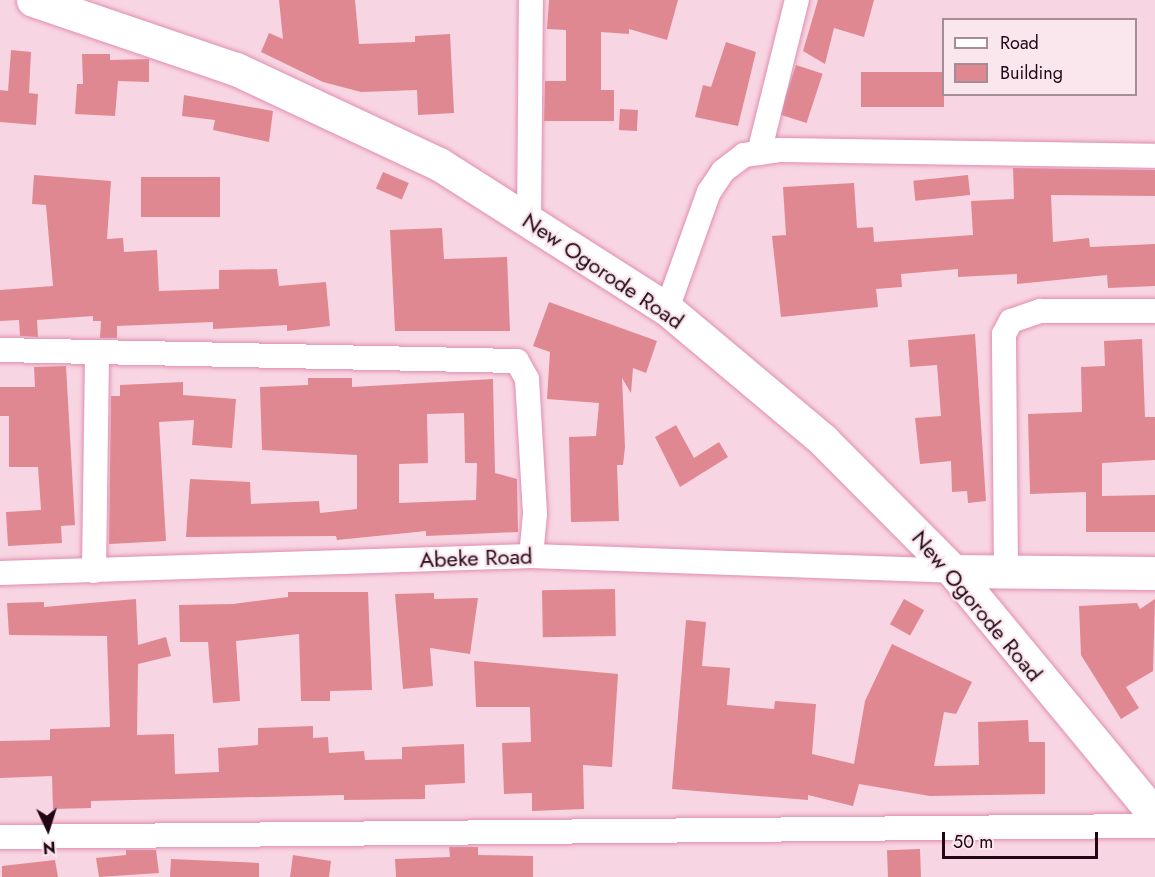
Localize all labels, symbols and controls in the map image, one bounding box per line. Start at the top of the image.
legend [942,18,1137,96]
text: Road [1000,30,1039,56]
text: Building [1000,60,1063,86]
street label: New Ogorode Road [517,207,689,335]
street label: New Ogorode Road [906,525,1048,687]
street label: Abeke Road [419,543,533,573]
north arrow [18,799,78,859]
scale bar [945,820,1101,858]
text: 50 m [953,829,993,855]
text: N [42,836,56,859]

